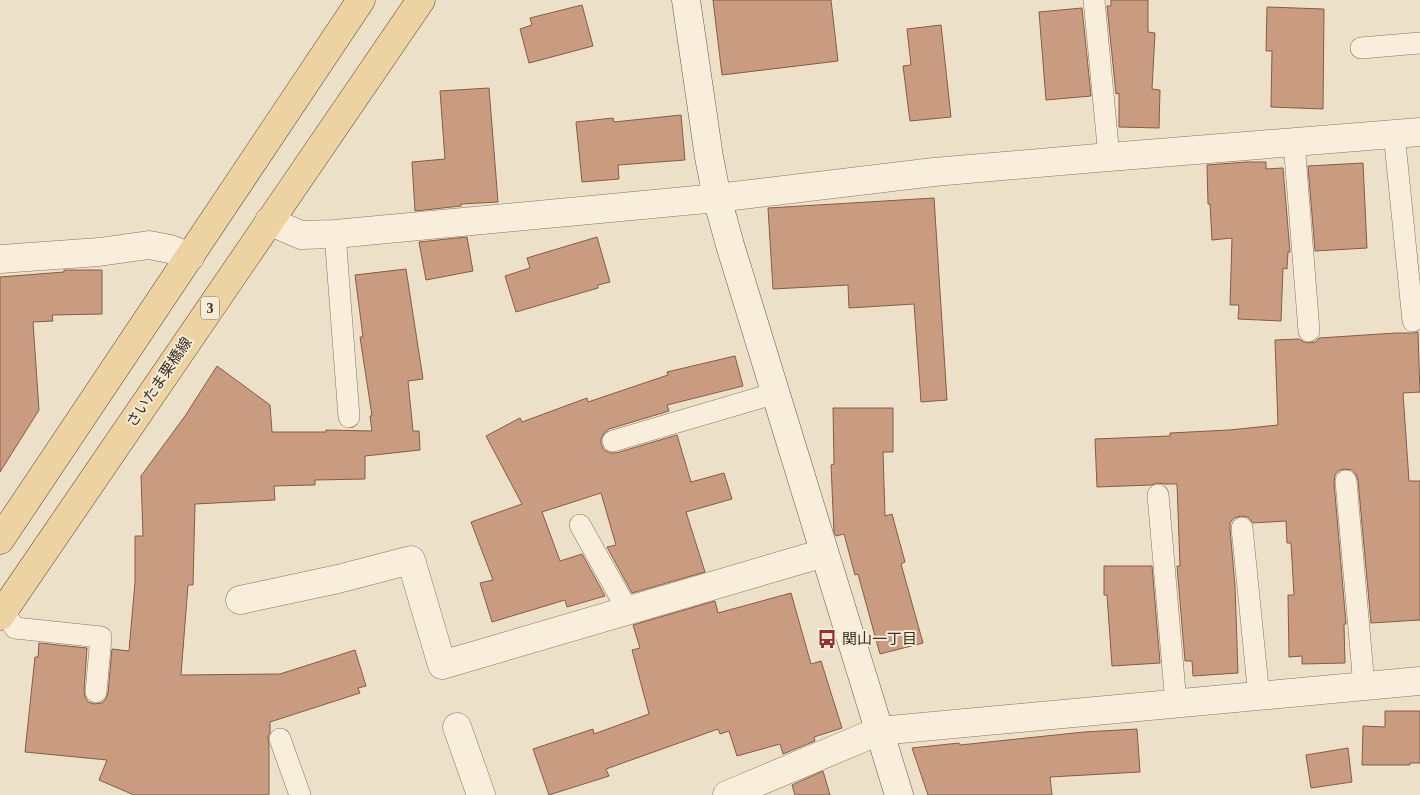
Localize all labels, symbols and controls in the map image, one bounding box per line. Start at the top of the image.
road number: 3 [201,296,219,320]
street label: さいたま栗橋線 [123,334,195,430]
bus stop icon: 関山一丁目 [816,628,838,650]
place label: 関山一丁目 [842,631,917,647]

